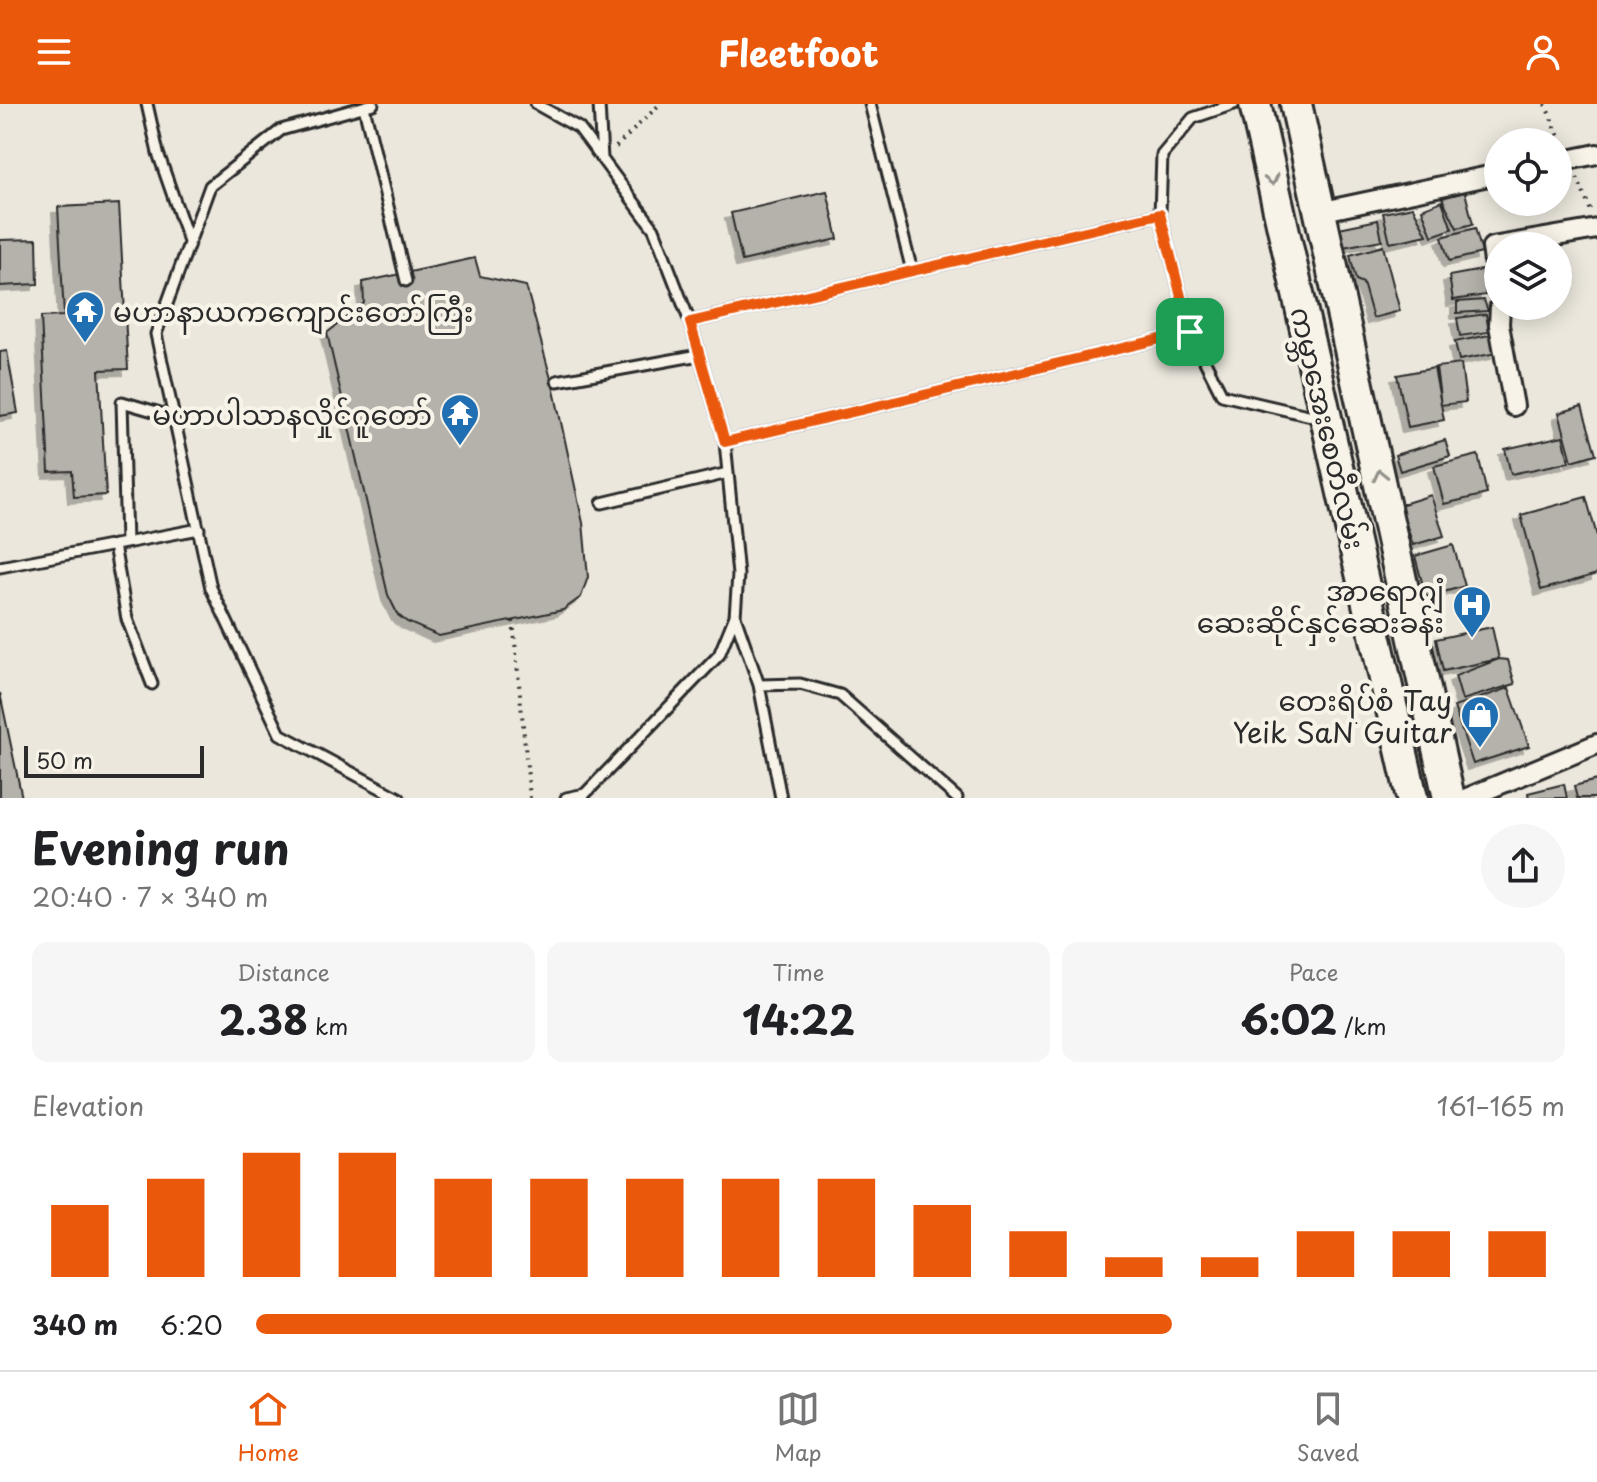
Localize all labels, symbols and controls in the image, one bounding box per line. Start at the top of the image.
text: Fleetfoot [718,25,879,79]
icon: menu [32,30,76,74]
icon: person [1521,30,1565,74]
map controls [1484,128,1572,320]
button: locate [1484,128,1572,216]
one-way arrow [1263,173,1280,186]
button: layers [1484,232,1572,320]
temple icon: မဟာနာယကကျောင်းတော်ကြီး [64,289,106,344]
place label: မဟာနာယကကျောင်းတော်ကြီး [113,289,474,335]
pin [1156,298,1224,366]
street label: ကမ္ဘာအေးစေတီလမ်း [1277,302,1378,554]
icon: arrive [1168,310,1212,354]
place label: မဟာပါသာနလှိုင်ဂူတော် [152,392,432,438]
temple icon: မဟာပါသာနလှိုင်ဂူတော် [439,392,481,447]
one-way arrow [1372,469,1389,483]
place label: အာရောဂျံ ဆေးဆိုင်နှင့်ဆေးခန်း [1197,568,1444,646]
hospital icon: အာရောဂျံ ဆေးဆိုင်နှင့်ဆေးခန်း [1451,584,1493,639]
place label: တေးရိပ်စံ Tay Yeik SaN Guitar [1233,678,1453,753]
shop icon: တေးရိပ်စံ Tay Yeik SaN Guitar [1459,694,1501,749]
scale bar [24,742,204,778]
text: 50 m [36,743,93,776]
text: Evening run [32,814,290,880]
button: share [1481,824,1565,908]
text: 20:40 · 7 × 340 m [32,877,268,916]
text: Distance [237,955,330,988]
text: Time [773,955,825,988]
text: Pace [1289,955,1338,988]
text: 2.38 [219,988,308,1049]
text: 14:22 [742,988,855,1049]
text: 6:02 [1241,988,1337,1049]
text: km [308,1009,348,1042]
text: /km [1337,1009,1386,1042]
text: Elevation [32,1086,144,1125]
text: 161–165 m [1437,1086,1565,1125]
text: 340 m [32,1305,118,1344]
text: 6:20 [160,1305,223,1344]
tab: Home [238,1387,299,1468]
tab: Map [774,1387,821,1468]
tab: Saved [1297,1387,1359,1468]

